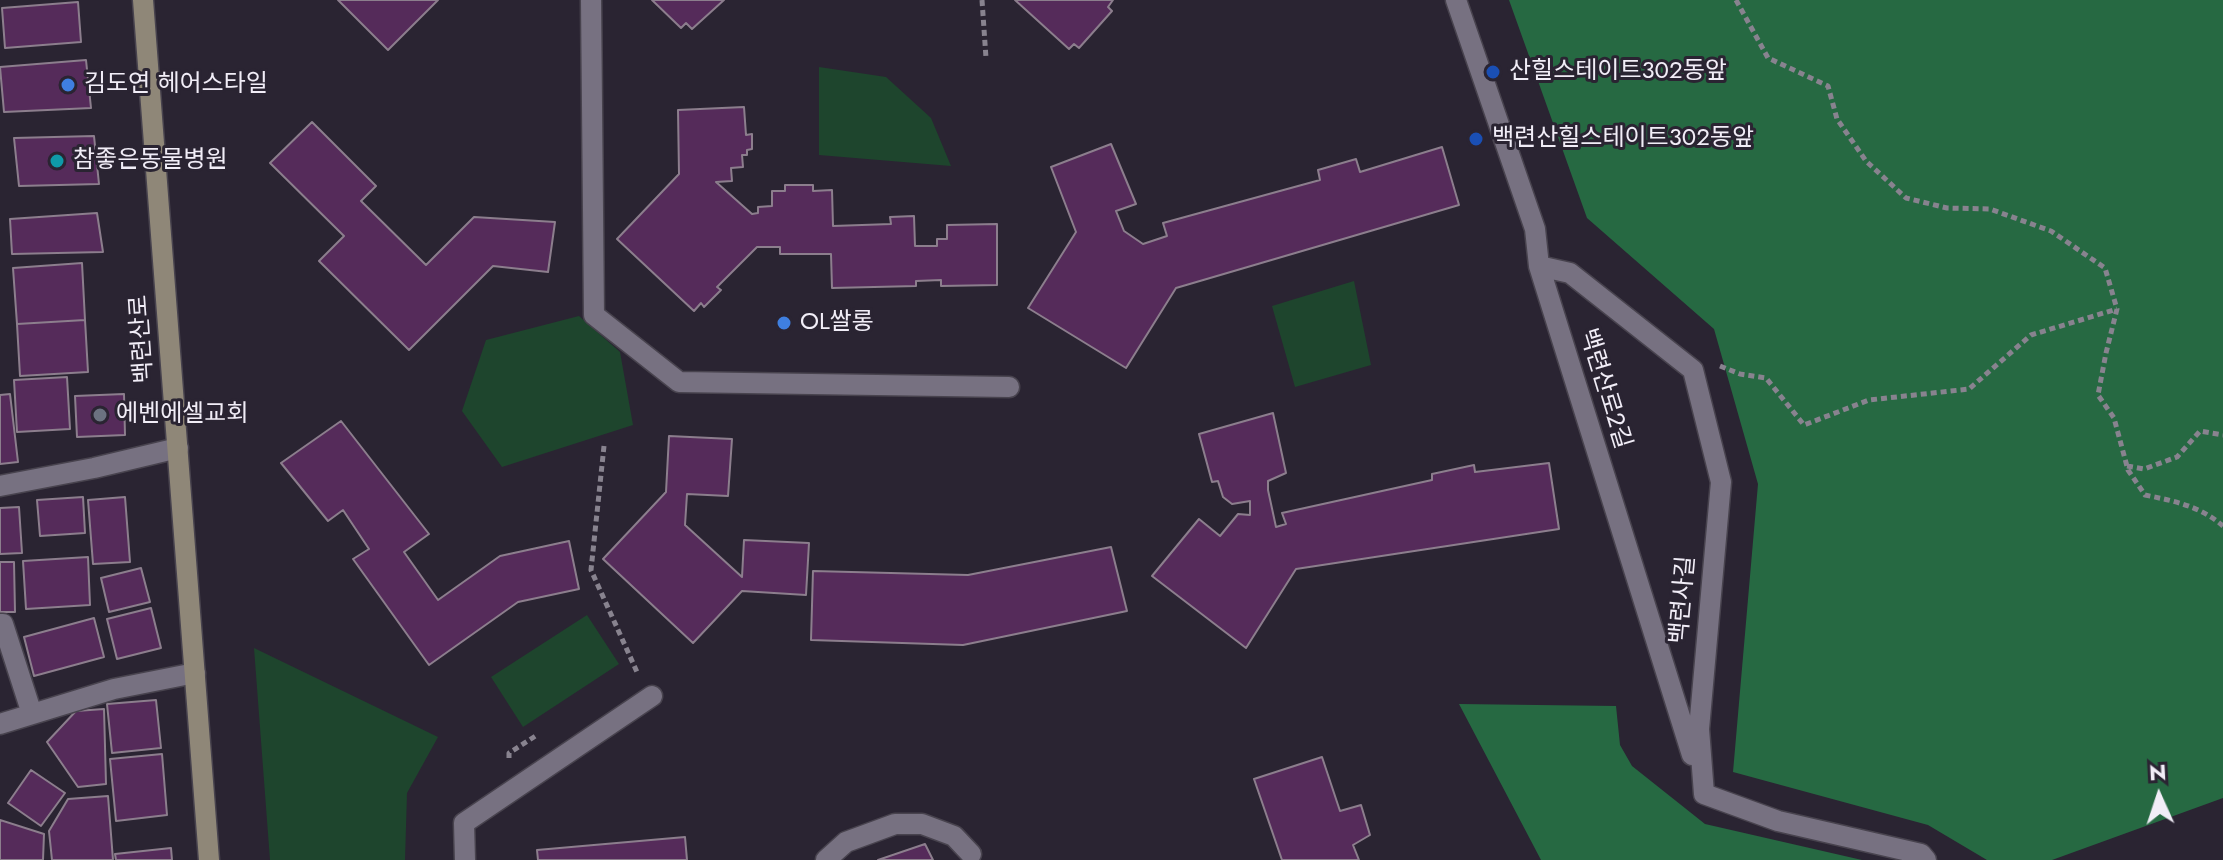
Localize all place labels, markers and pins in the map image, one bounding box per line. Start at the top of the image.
place label: 산힐스테이트302동앞 [1509,58,1727,86]
marker: 산힐스테이트302동앞 [1484,63,1502,81]
place label: 김도연 헤어스타일 [84,71,268,99]
marker: 김도연 헤어스타일 [59,76,77,94]
place label: 백련산힐스테이트302동앞 [1492,125,1754,153]
marker: 백련산힐스테이트302동앞 [1467,130,1485,148]
place label: 참좋은동물병원 [73,147,228,175]
marker: 참좋은동물병원 [48,152,66,170]
place label: OL쌀롱 [800,309,874,337]
marker: OL쌀롱 [775,314,793,332]
place label: 에벤에셀교회 [116,401,248,429]
marker: 에벤에셀교회 [91,406,109,424]

